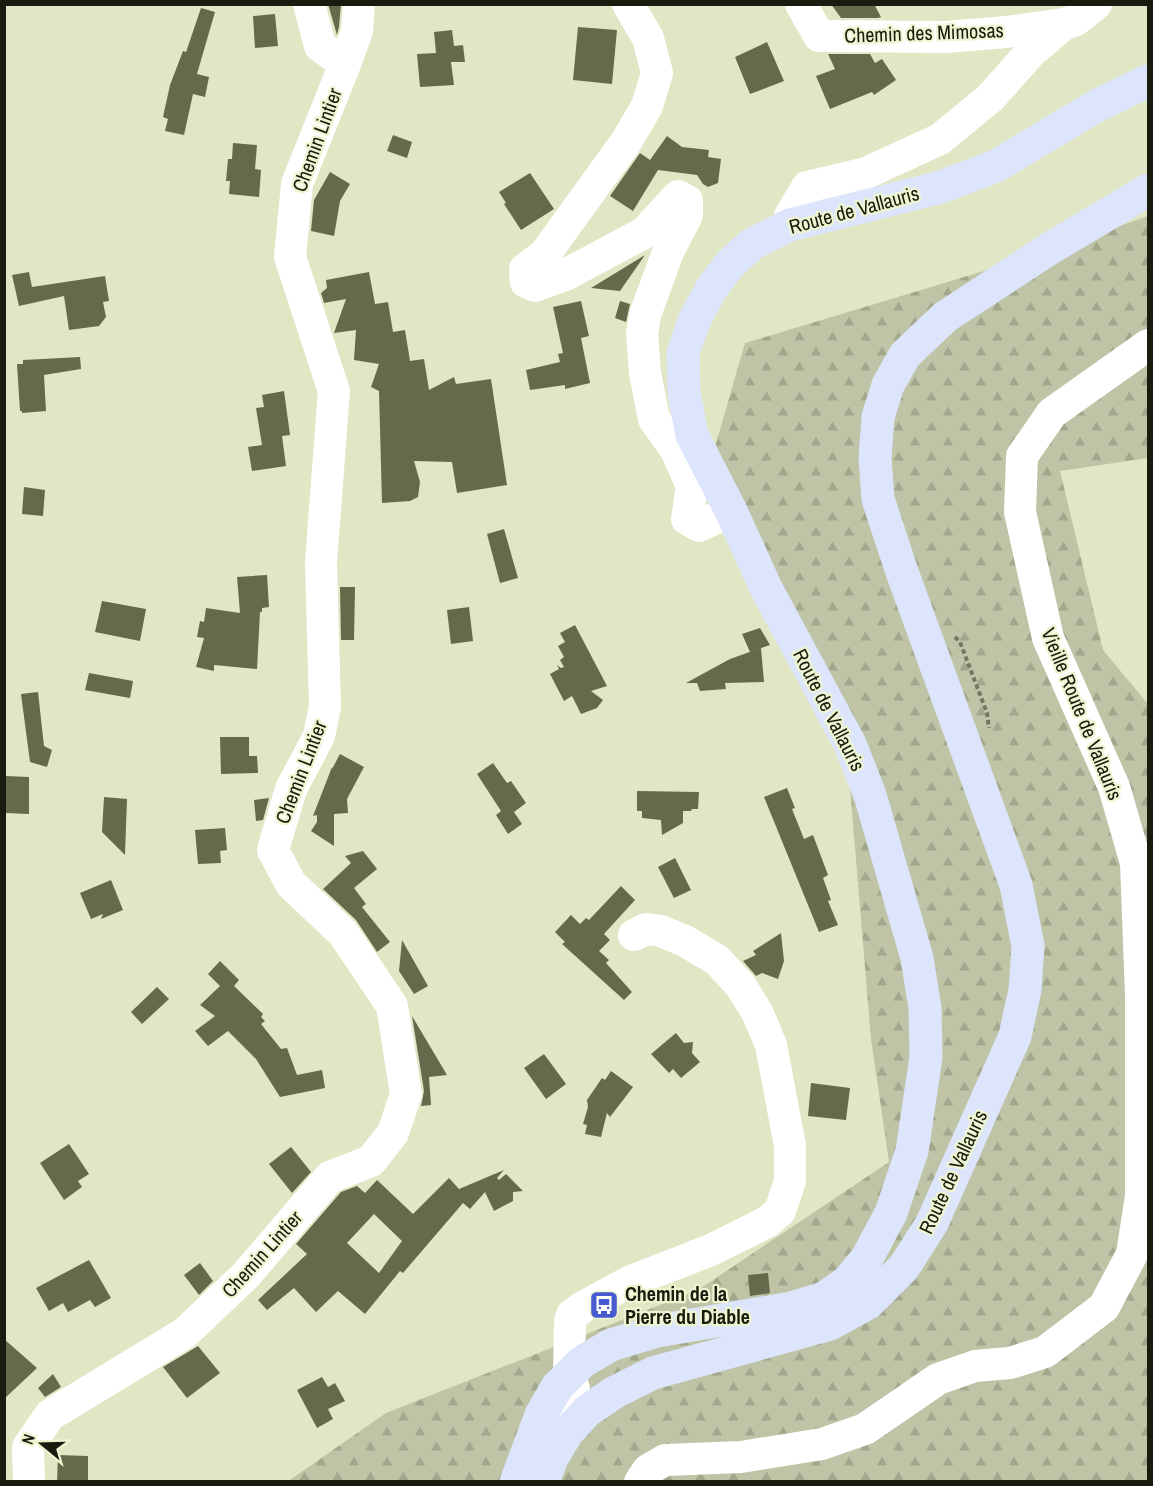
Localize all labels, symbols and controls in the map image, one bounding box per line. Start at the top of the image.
street label: Chemin des Mimosas [844,16,1004,49]
street label: Chemin Lintier [285,84,348,195]
street label: Route de Vallauris [786,179,922,240]
street label: Vieille Route de Vallauris [1036,624,1129,804]
street label: Route de Vallauris [787,644,872,775]
street label: Chemin Lintier [268,716,333,827]
street label: Route de Vallauris [912,1105,993,1238]
street label: Chemin Lintier [215,1204,308,1303]
place label: Chemin de la Pierre du Diable [625,1280,750,1330]
bus stop icon: Chemin de la Pierre du Diable [588,1289,620,1321]
north arrow [12,1414,72,1474]
text: N [16,1431,40,1447]

